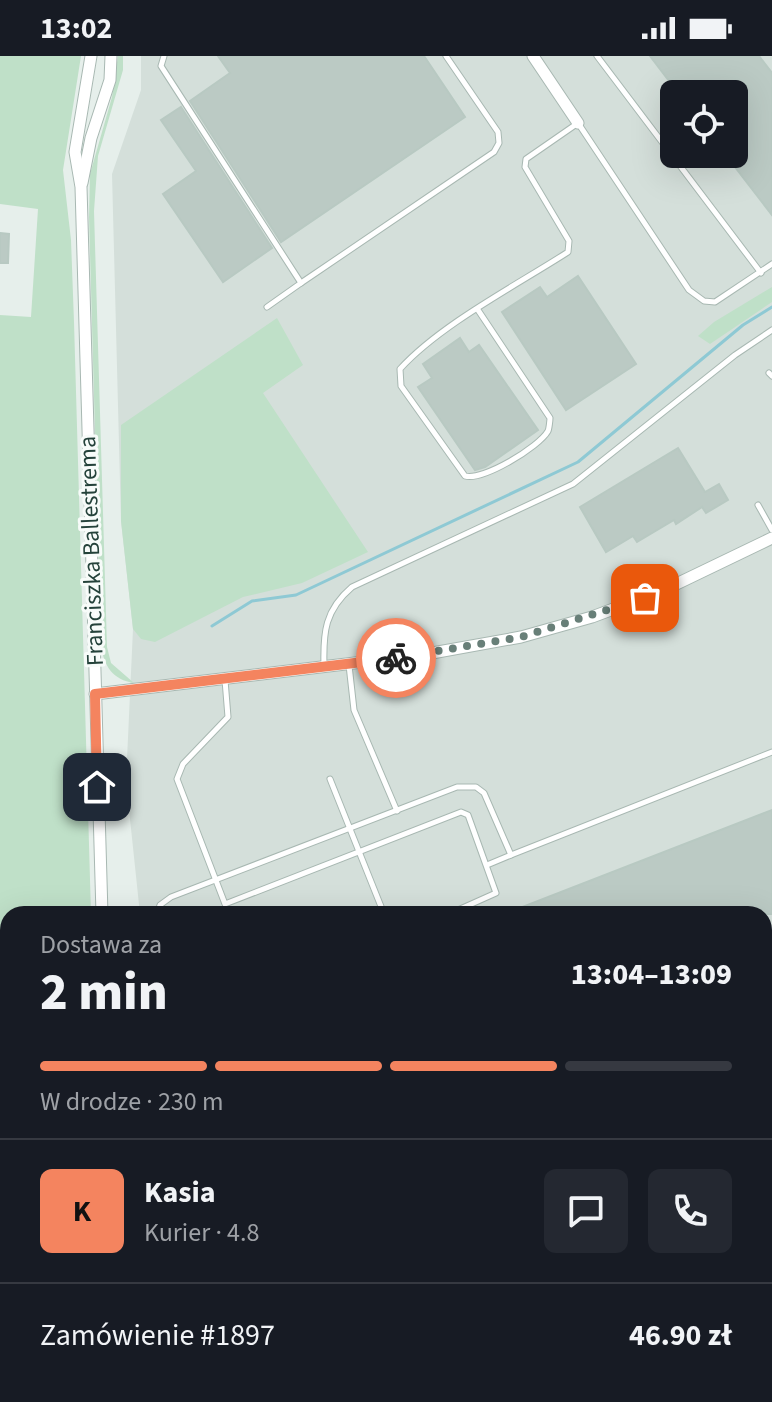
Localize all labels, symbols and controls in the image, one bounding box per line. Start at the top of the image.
text: 13:02 [40,7,112,50]
map controls [660,80,748,168]
button: locate [660,80,748,168]
street label: Franciszka Ballestrema [70,435,113,667]
pin [611,564,679,632]
icon: bag [623,576,667,620]
courier [356,618,436,698]
icon: bike [374,636,418,680]
pin [63,753,131,821]
icon: home [75,765,119,809]
text: Dostawa za [40,926,162,963]
text: 13:04–13:09 [571,953,732,996]
text: 2 min [40,956,168,1030]
text: W drodze · 230 m [40,1083,223,1120]
button: chat [544,1169,628,1253]
button: phone [648,1169,732,1253]
text: Kasia [144,1171,216,1214]
text: K [73,1190,91,1233]
text: Kurier · 4.8 [144,1214,259,1251]
text: Zamówienie #1897 [40,1314,275,1357]
text: 46.90 zł [629,1314,732,1357]

